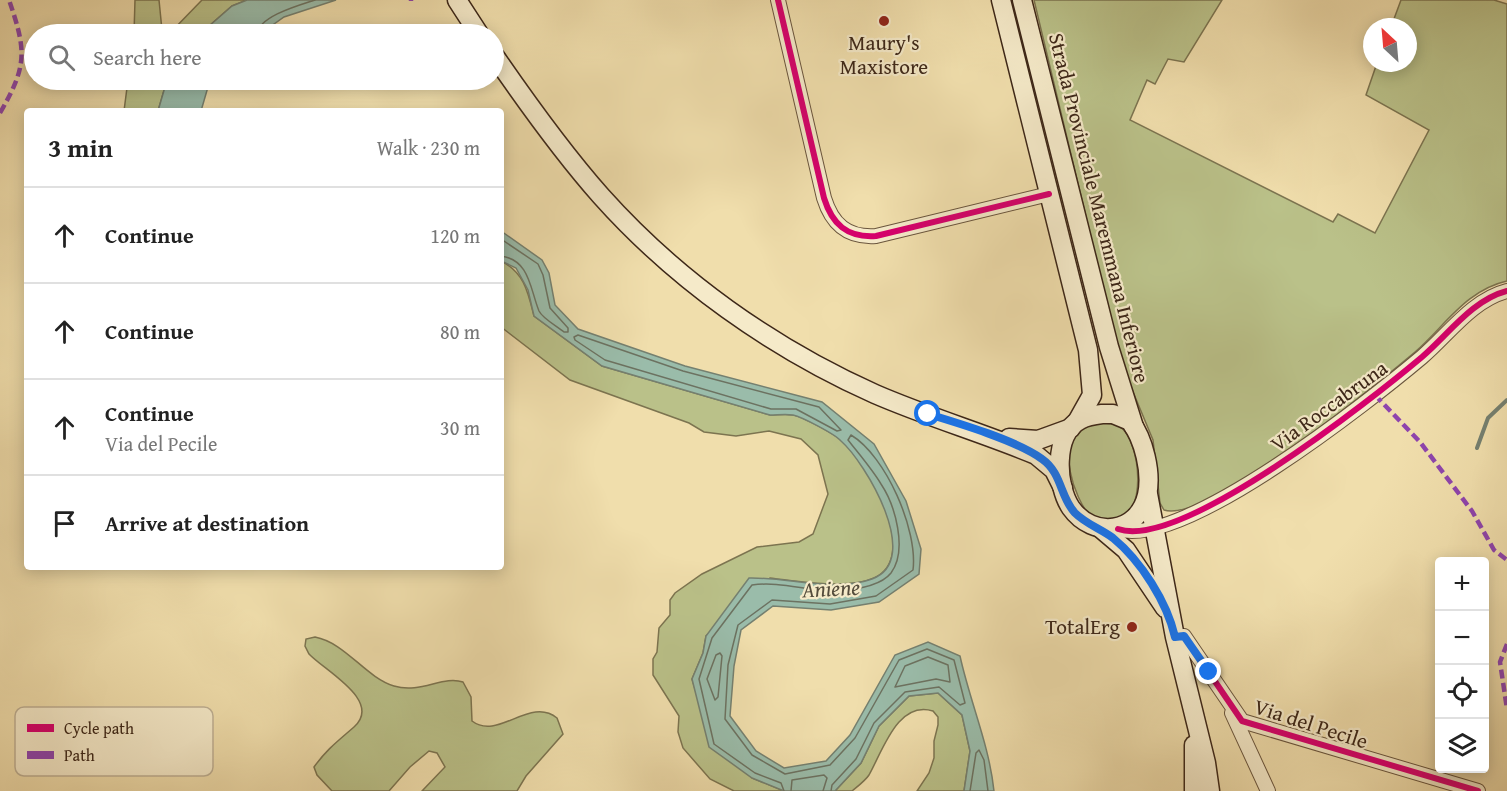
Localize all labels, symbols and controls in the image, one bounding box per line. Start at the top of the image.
marker: Maury's Maxistore [877,14,891,28]
north arrow [1363,18,1417,72]
search box [24,24,504,90]
place label: Maury's Maxistore [840,27,928,82]
street label: Strada Provinciale Maremmana Inferiore [1041,30,1158,386]
icon: search [45,41,78,74]
text: Search here [93,41,202,73]
text: 3 min [48,128,113,167]
text: Walk · 230 m [377,133,480,162]
icon: ahead [48,219,81,252]
text: Continue [105,219,194,251]
text: 120 m [430,221,480,250]
icon: ahead [48,315,81,348]
text: Continue [105,315,194,347]
text: 80 m [440,317,480,346]
street label: Via Roccabruna [1264,352,1394,459]
text: Continue [105,397,194,429]
route start [914,400,940,426]
icon: ahead [48,411,81,444]
text: 30 m [440,413,480,442]
text: Via del Pecile [105,429,217,458]
icon: arrive [48,507,81,540]
text: Arrive at destination [105,507,309,539]
map controls [1435,557,1489,773]
button: + [1435,557,1489,611]
water label: Aniene [800,570,861,606]
place label: TotalErg [1045,611,1121,642]
button: − [1435,611,1489,665]
marker: TotalErg [1125,620,1139,634]
route end [1195,658,1221,684]
button: locate [1435,665,1489,719]
street label: Via del Pecile [1250,691,1372,757]
legend [15,707,213,776]
text: Cycle path [64,716,134,740]
button: layers [1435,719,1489,773]
text: Path [64,743,95,767]

